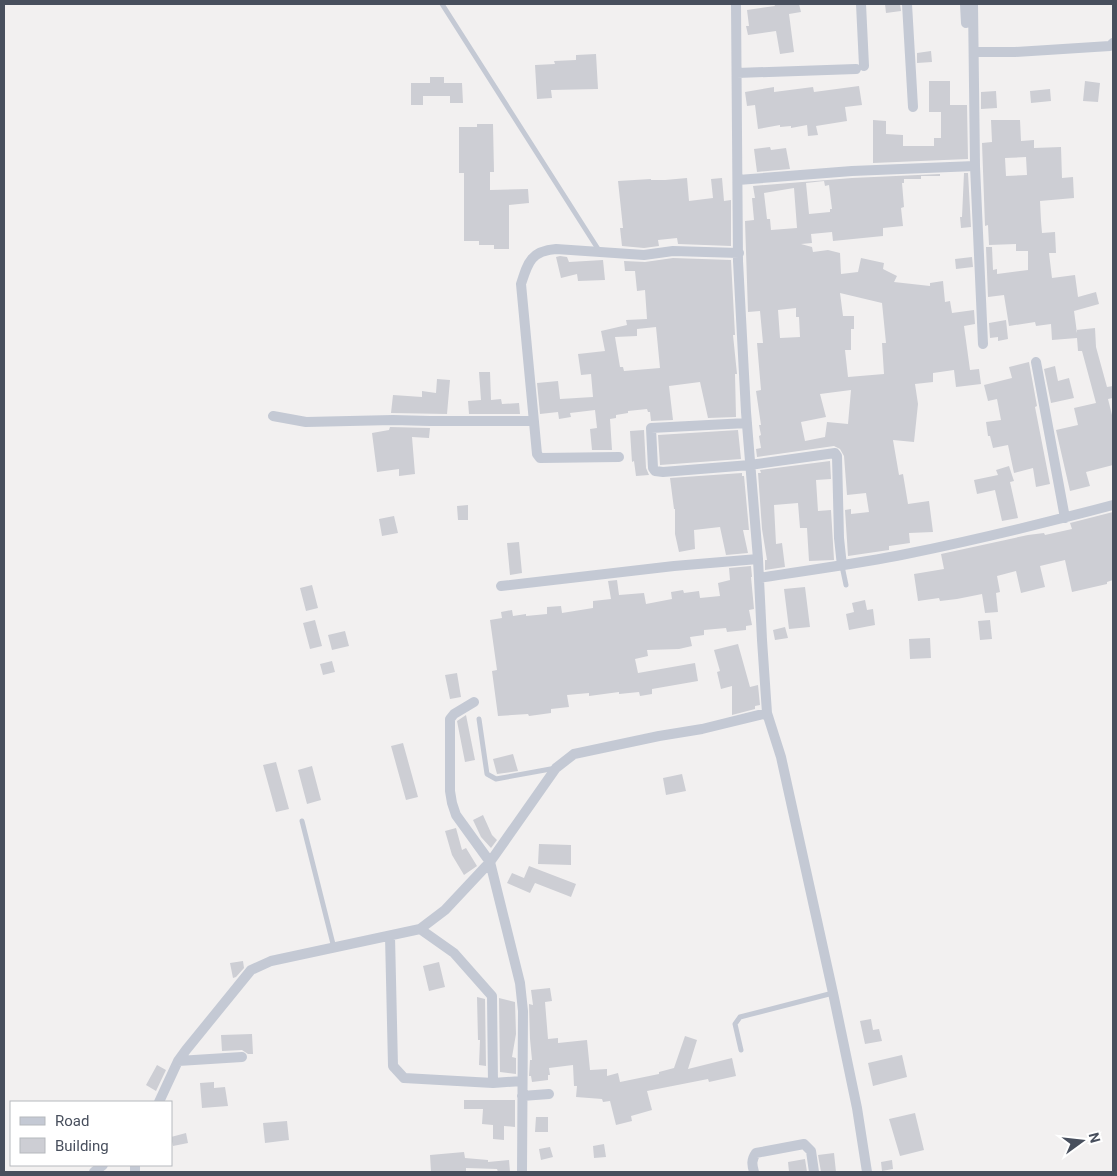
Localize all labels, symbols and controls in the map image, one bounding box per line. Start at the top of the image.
legend [10,1101,172,1166]
text: Road [55,1112,89,1130]
north arrow [1057,1116,1107,1166]
text: N [1086,1131,1104,1144]
text: Building [55,1137,109,1155]

